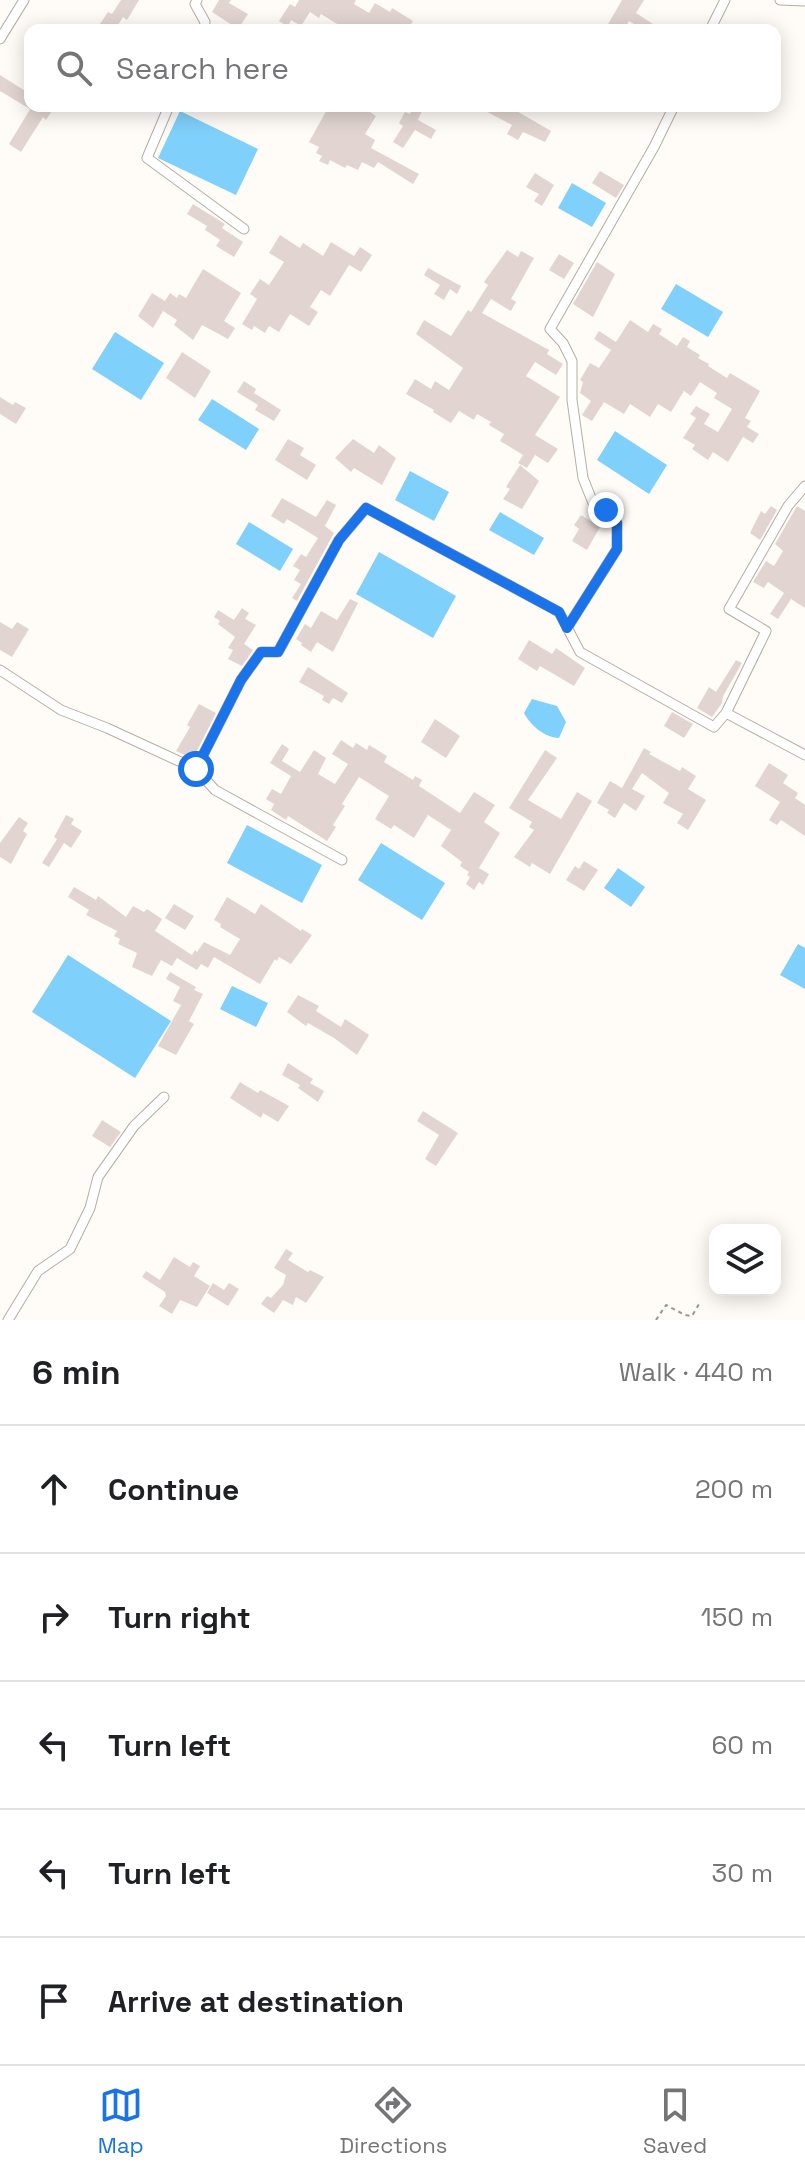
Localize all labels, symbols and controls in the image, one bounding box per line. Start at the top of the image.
search box [24,24,781,112]
icon: search [52,46,96,90]
text: Search here [116,49,289,88]
route end [588,492,624,528]
route start [178,751,214,787]
map controls [709,1224,781,1296]
button: layers [709,1224,781,1296]
text: 6 min [32,1351,121,1394]
text: Walk · 440 m [619,1355,773,1389]
icon: ahead [32,1467,76,1511]
text: Continue [108,1470,239,1509]
text: 200 m [695,1472,773,1506]
icon: right [32,1595,76,1639]
text: Turn right [108,1598,251,1637]
text: 150 m [701,1600,773,1634]
icon: left [32,1723,76,1767]
text: Turn left [108,1726,231,1765]
text: 60 m [711,1728,773,1762]
icon: left [32,1851,76,1895]
text: Turn left [108,1854,231,1893]
text: 30 m [712,1856,773,1890]
icon: arrive [32,1979,76,2023]
text: Arrive at destination [108,1982,404,2021]
tab: Map [98,2083,144,2159]
tab: Directions [339,2083,447,2159]
tab: Saved [643,2083,707,2159]

